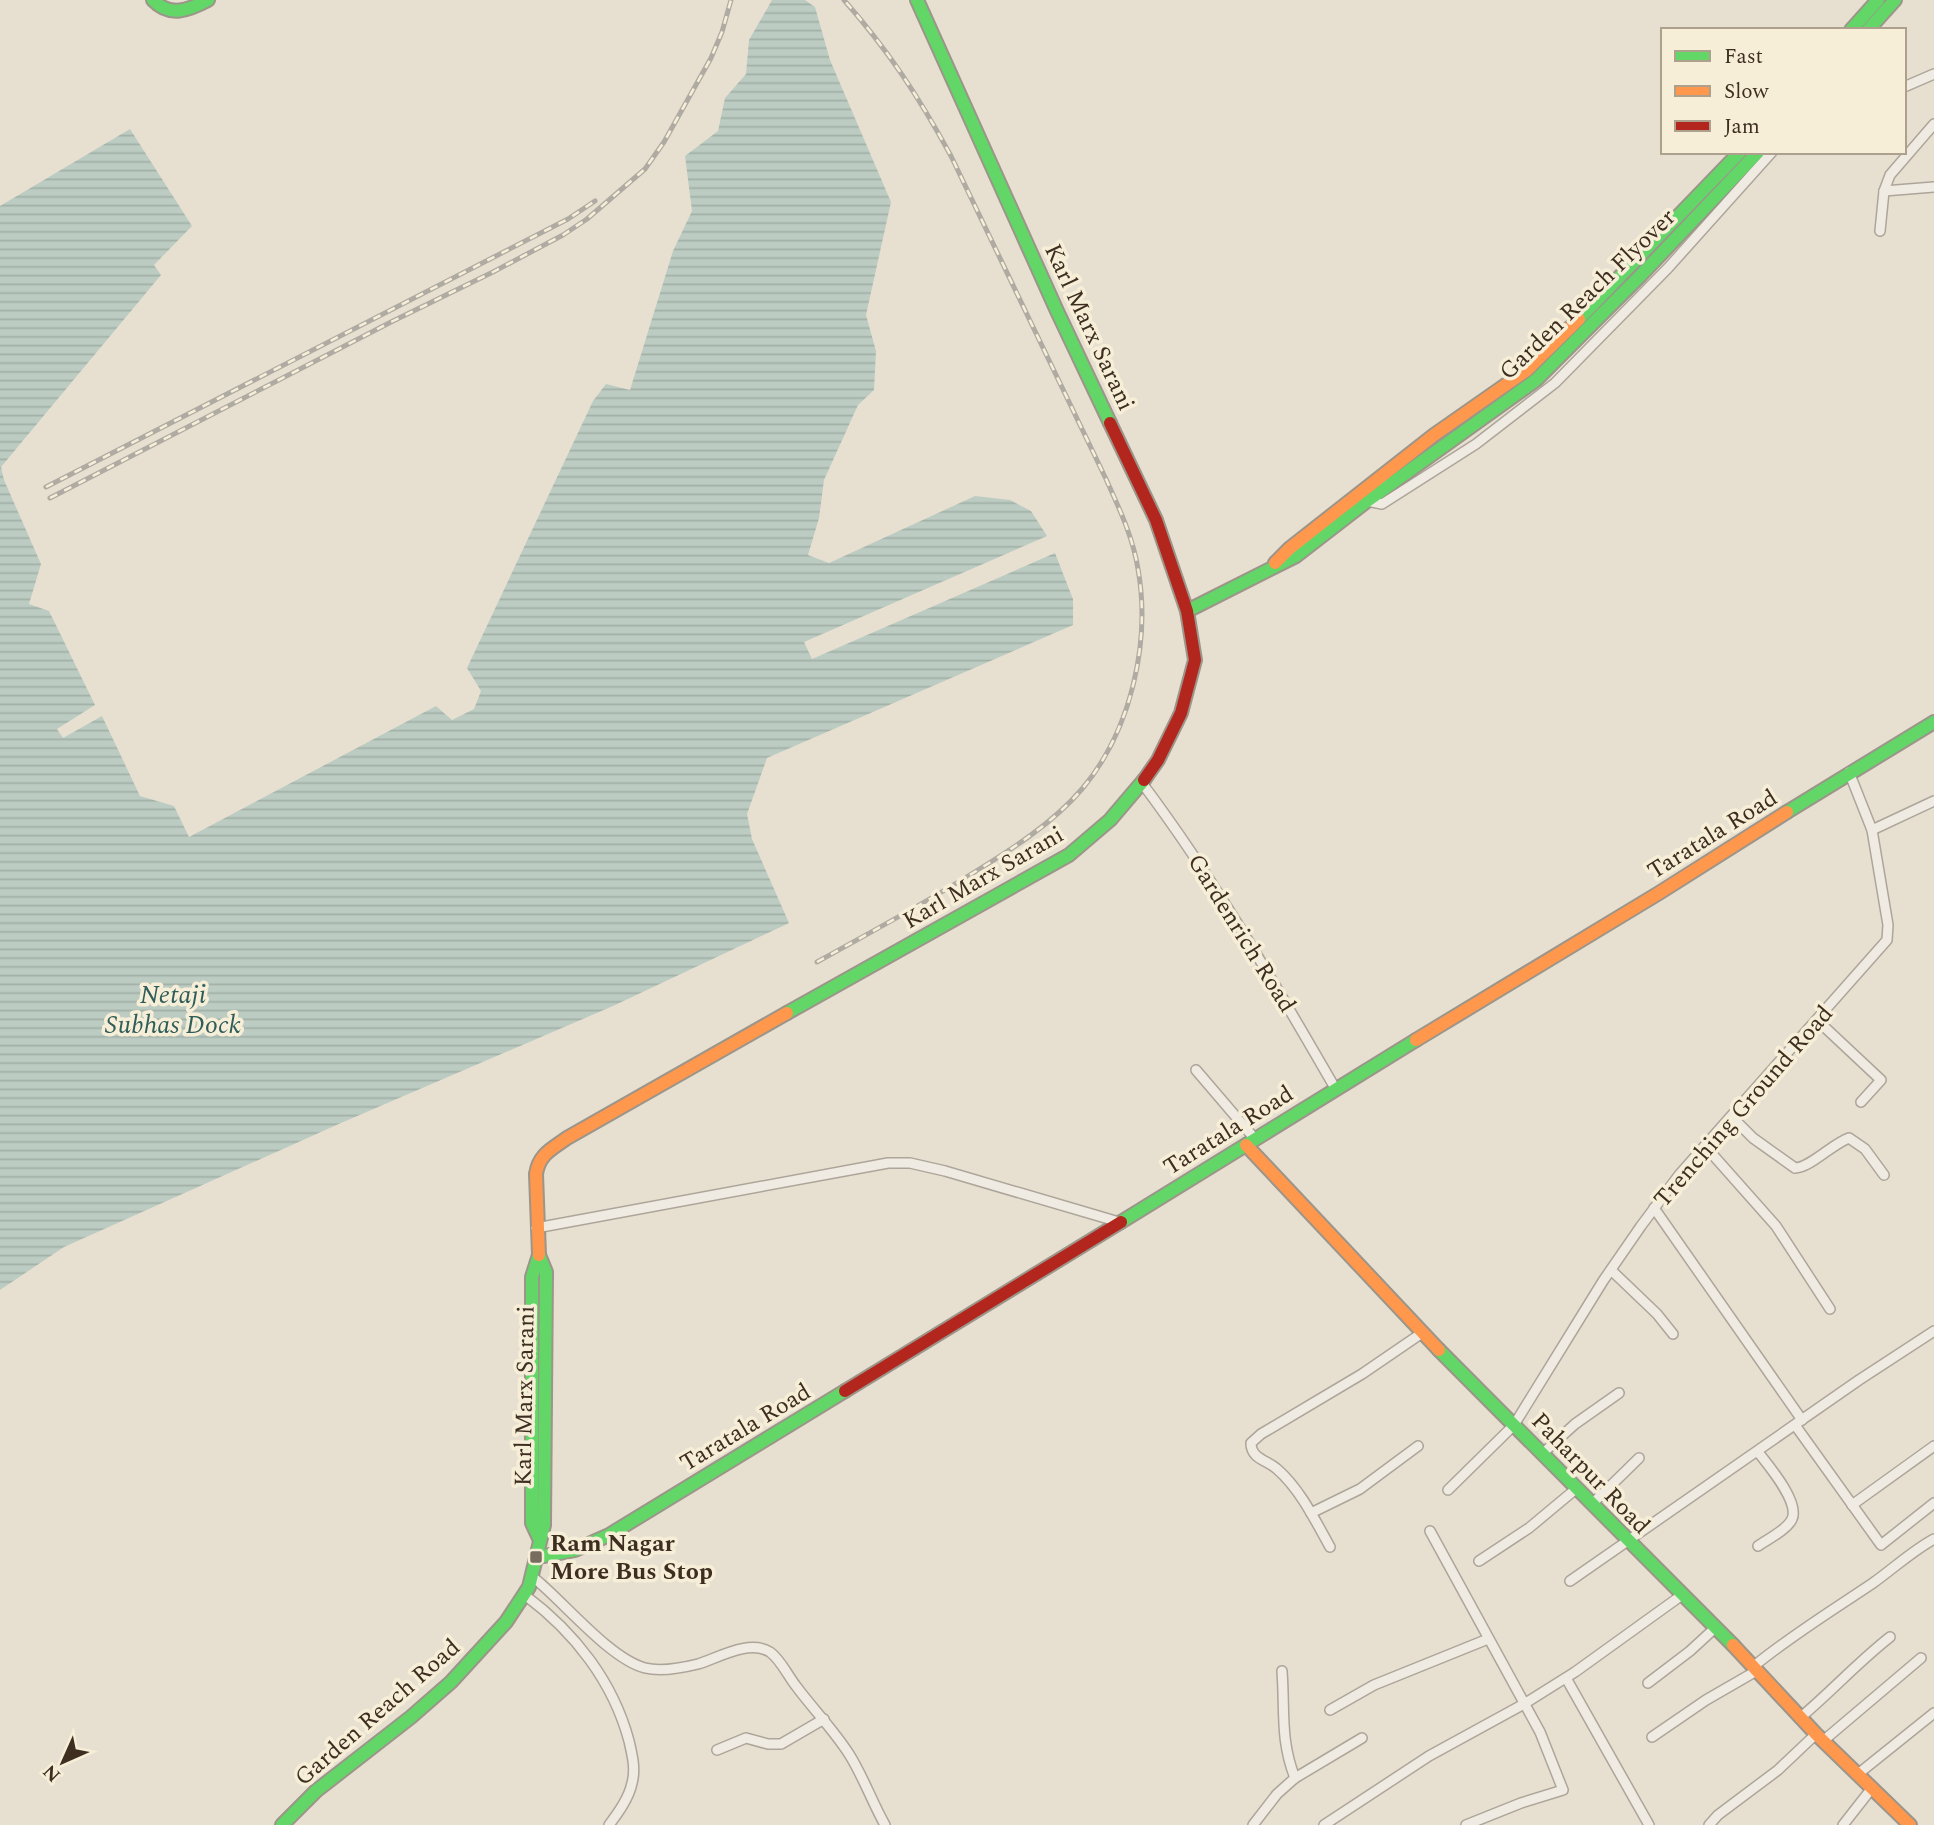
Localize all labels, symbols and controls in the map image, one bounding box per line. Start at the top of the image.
legend [1661,28,1906,154]
text: Fast [1724,41,1763,73]
text: Slow [1724,76,1770,108]
text: Jam [1724,111,1760,143]
street label: Garden Reach Flyover [1491,201,1684,389]
street label: Karl Marx Sarani [1035,238,1144,417]
street label: Taratala Road [1640,781,1785,889]
street label: Karl Marx Sarani [896,817,1071,939]
street label: Gardenrich Road [1178,847,1304,1020]
water label: Netaji Subhas Dock [105,975,241,1045]
street label: Trenching Ground Road [1645,997,1842,1216]
street label: Taratala Road [1156,1077,1301,1185]
street label: Karl Marx Sarani [505,1305,545,1487]
street label: Taratala Road [673,1374,818,1481]
street label: Paharpur Road [1522,1404,1658,1543]
place label: Ram Nagar More Bus Stop [550,1526,713,1590]
marker: Ram Nagar More Bus Stop [528,1549,544,1565]
street label: Garden Reach Road [287,1630,469,1795]
north arrow [28,1727,98,1797]
text: N [36,1757,68,1789]

